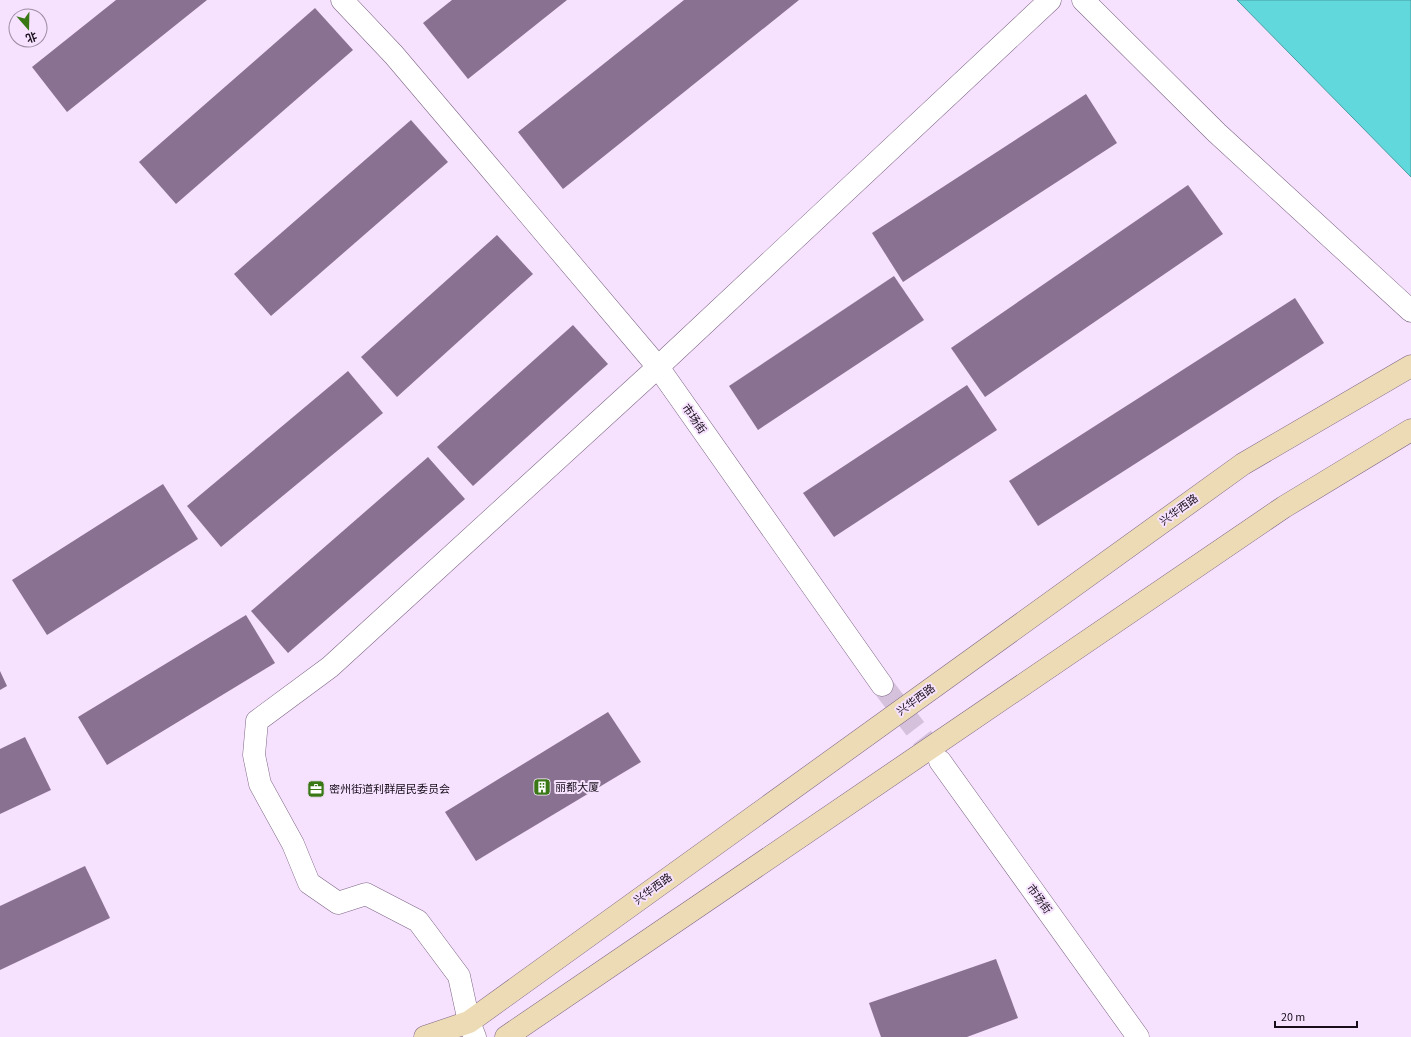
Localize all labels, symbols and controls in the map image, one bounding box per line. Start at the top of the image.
north arrow [8,8,48,48]
text: 北 [24,28,39,46]
street label: 市场街 [678,401,710,437]
street label: 兴华西路 [1157,491,1201,529]
street label: 兴华西路 [894,681,938,719]
building icon: 丽都大厦 [532,777,552,797]
office icon: 密州街道利群居民委员会 [306,779,326,799]
place label: 丽都大厦 [555,780,599,795]
place label: 密州街道利群居民委员会 [329,782,450,797]
street label: 兴华西路 [631,870,675,908]
street label: 市场街 [1023,881,1055,917]
scale bar [1275,1003,1357,1029]
text: 20 m [1281,1009,1305,1026]

